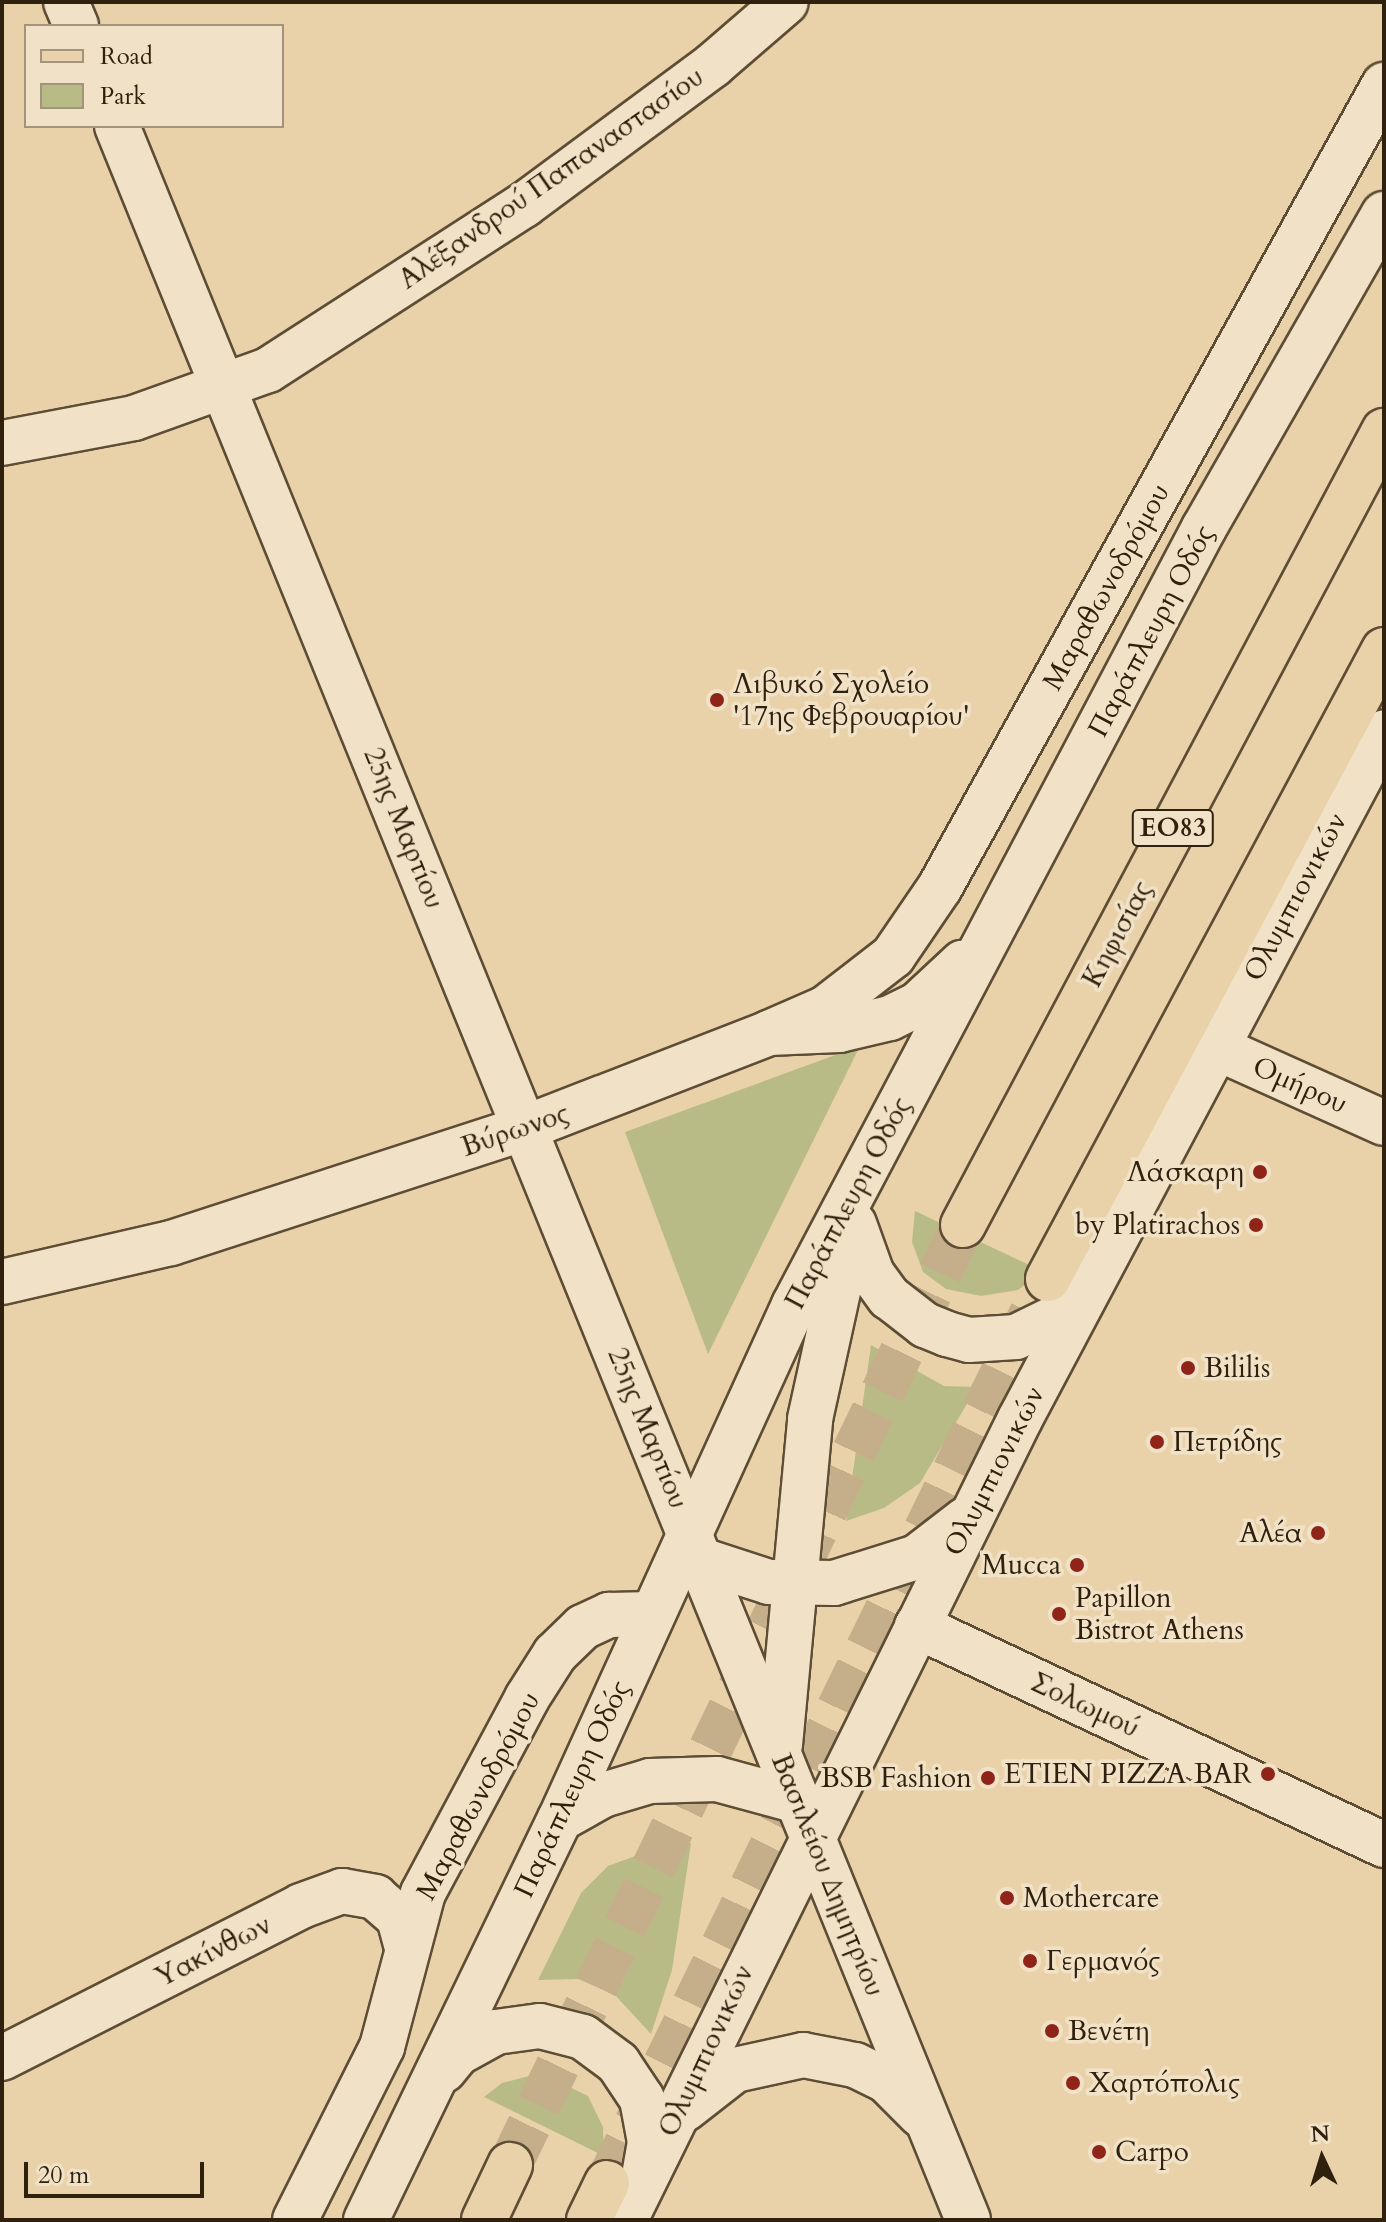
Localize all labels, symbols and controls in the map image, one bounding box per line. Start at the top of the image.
legend [24,24,284,128]
text: Road [100,40,153,73]
street label: Αλέξανδρού Παπαναστασίου [392,60,710,296]
text: Park [100,80,146,113]
street label: Μαραθωνοδρόμου [1035,478,1177,696]
street label: Παράπλευρη Οδός [1081,519,1221,743]
place label: Λιβυκό Σχολείο '17ης Φεβρουαρίου' [733,667,969,733]
marker: Λιβυκό Σχολείο '17ης Φεβρουαρίου' [708,691,726,709]
street label: 25ης Μαρτίου [357,743,451,913]
road number: ΕΟ83 [1131,806,1215,850]
street label: Ολυμπιονικών [1237,807,1353,987]
street label: Κηφισίας [1075,875,1159,993]
street label: Ομήρου [1248,1049,1352,1121]
street label: Παράπλευρη Οδός [778,1091,918,1315]
street label: Βύρωνος [457,1096,573,1164]
place label: Λάσκαρη [1127,1155,1244,1189]
marker: Λάσκαρη [1251,1163,1269,1181]
place label: by Platirachos [1075,1208,1240,1242]
marker: by Platirachos [1247,1216,1265,1234]
street label: 25ης Μαρτίου [601,1343,695,1513]
place label: Bililis [1204,1351,1270,1385]
marker: Bililis [1179,1359,1197,1377]
street label: Ολυμπιονικών [937,1381,1051,1561]
place label: Πετρίδης [1173,1425,1282,1459]
marker: Πετρίδης [1148,1433,1166,1451]
place label: Αλέα [1239,1516,1302,1550]
marker: Αλέα [1309,1524,1327,1542]
place label: Mucca [982,1548,1061,1582]
marker: Mucca [1068,1556,1086,1574]
place label: Papillon Bistrot Athens [1075,1581,1244,1647]
marker: Papillon Bistrot Athens [1050,1605,1068,1623]
street label: Σολωμού [1026,1665,1144,1745]
street label: Παράπλευρη Οδός [507,1675,637,1903]
street label: Μαραθωνοδρόμου [409,1686,547,1906]
street label: Βασιλείου Δημητρίου [764,1749,892,2001]
place label: ETIEN PIZZA BAR [1004,1757,1252,1791]
place label: BSB Fashion [821,1761,972,1795]
marker: ETIEN PIZZA BAR [1259,1765,1277,1783]
marker: BSB Fashion [979,1769,997,1787]
place label: Mothercare [1023,1881,1159,1915]
marker: Mothercare [998,1889,1016,1907]
street label: Υακίνθων [150,1908,276,1994]
place label: Γερμανός [1046,1944,1160,1978]
marker: Γερμανός [1021,1952,1039,1970]
street label: Ολυμπιονικών [652,1960,760,2142]
place label: Βενέτη [1068,2014,1149,2048]
marker: Βενέτη [1043,2022,1061,2040]
place label: Χαρτόπολις [1089,2066,1240,2100]
marker: Χαρτόπολις [1064,2074,1082,2092]
north arrow [1282,2118,1362,2198]
text: N [1310,2118,1331,2150]
place label: Carpo [1115,2135,1189,2169]
marker: Carpo [1090,2143,1108,2161]
scale bar [28,2146,208,2196]
text: 20 m [38,2159,89,2192]

